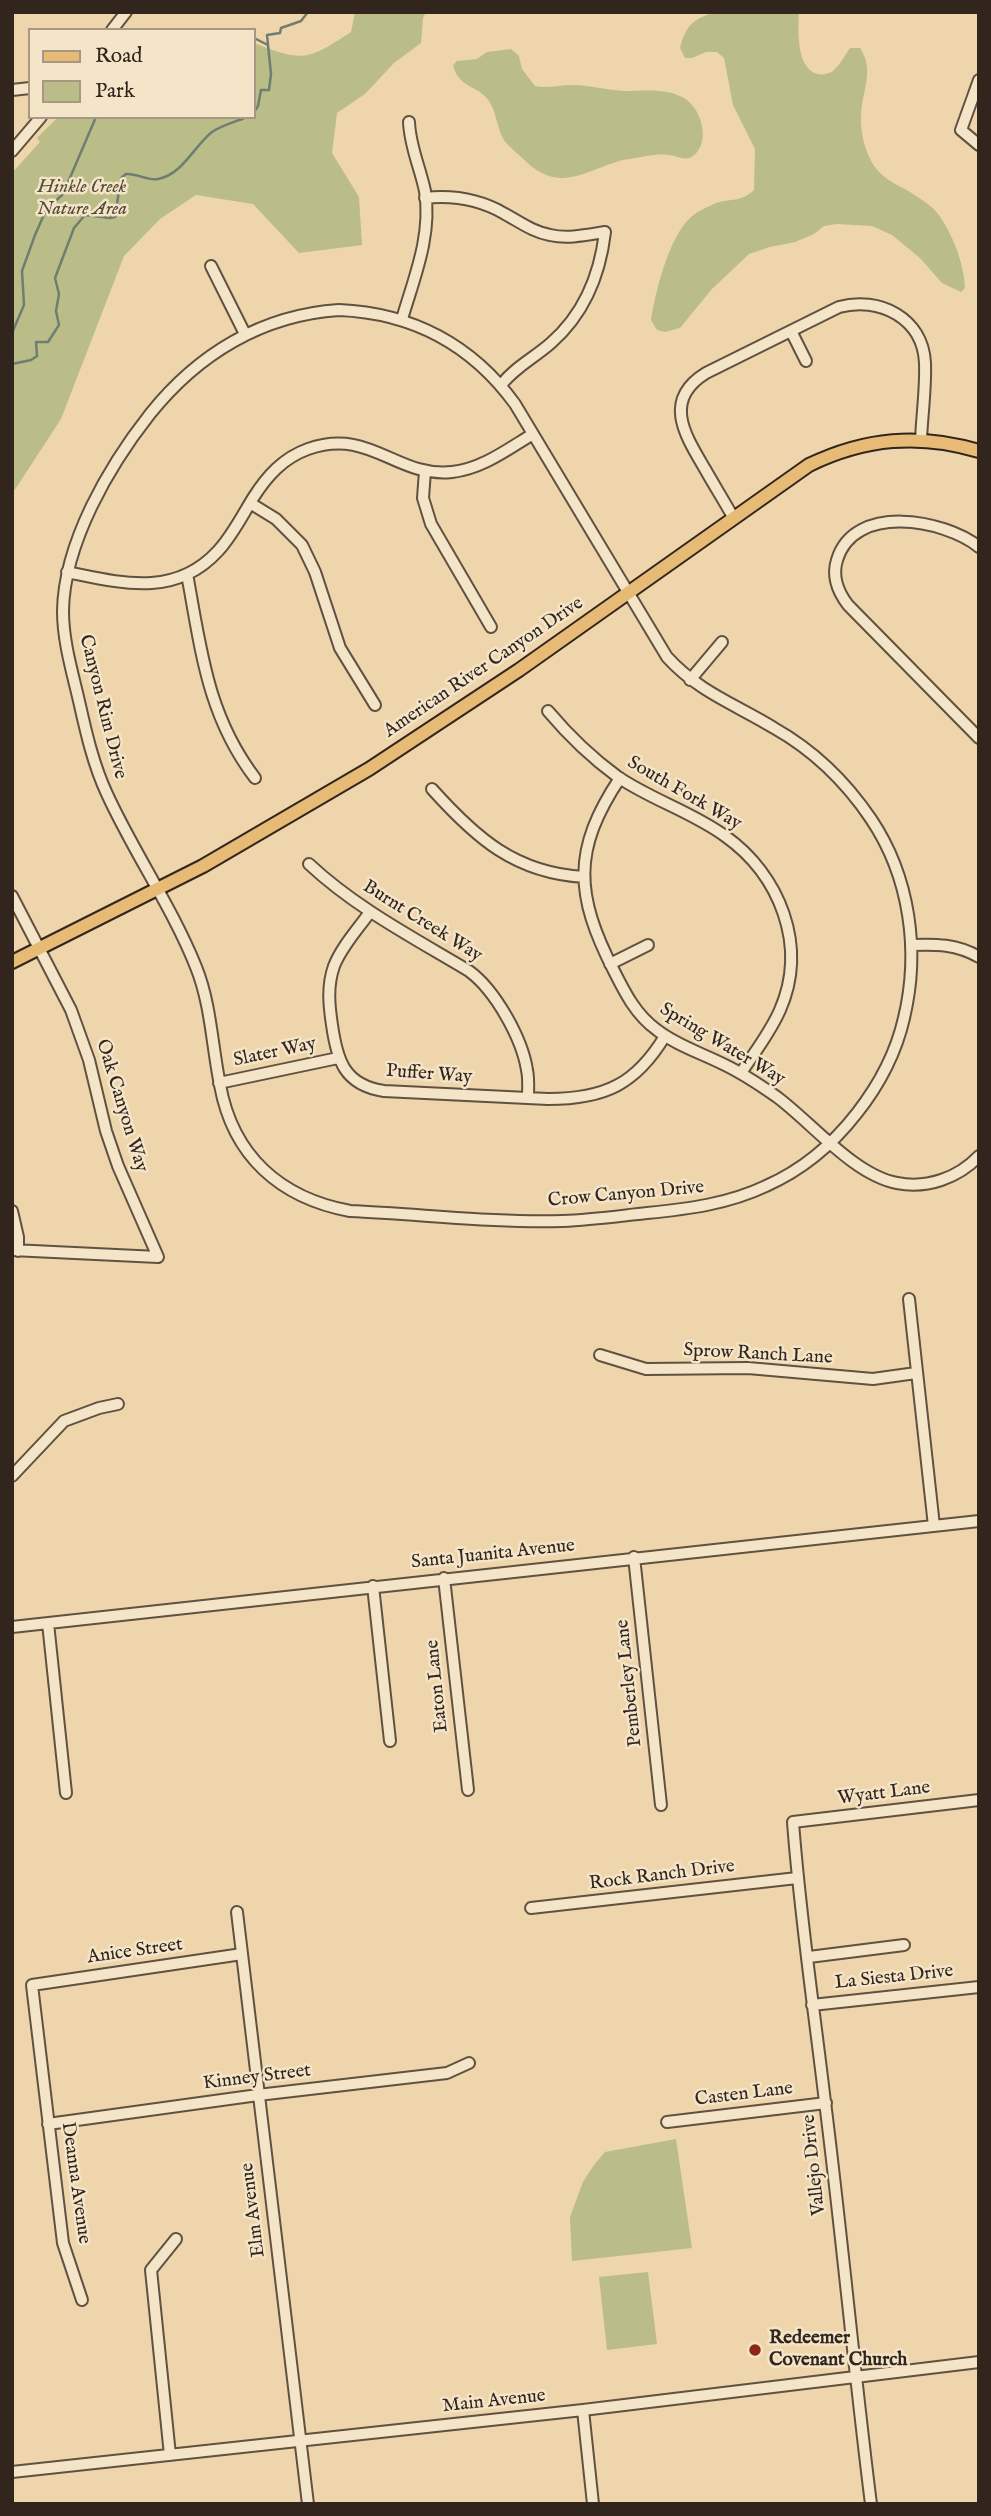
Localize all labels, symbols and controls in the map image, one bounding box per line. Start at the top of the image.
legend [28,28,256,119]
text: Road [95,43,142,70]
text: Park [95,78,135,105]
park label: Hinkle Creek Nature Area [37,177,127,221]
street label: American River Canyon Drive [380,593,588,743]
street label: Canyon Rim Drive [73,633,131,781]
street label: South Fork Way [623,752,745,836]
street label: Burnt Creek Way [358,876,486,968]
street label: Spring Water Way [655,999,789,1091]
street label: Slater Way [232,1033,318,1073]
street label: Oak Canyon Way [90,1037,152,1175]
street label: Puffer Way [385,1061,473,1089]
street label: Crow Canyon Drive [547,1177,705,1213]
street label: Sprow Ranch Lane [683,1340,833,1370]
street label: Santa Juanita Avenue [410,1535,576,1575]
street label: Pemberley Lane [612,1618,648,1748]
street label: Eaton Lane [422,1639,454,1733]
street label: Wyatt Lane [836,1777,932,1811]
street label: Rock Ranch Drive [588,1856,736,1896]
street label: Anice Street [86,1934,184,1970]
street label: La Siesta Drive [834,1960,954,1996]
street label: Kinney Street [202,2060,312,2096]
street label: Casten Lane [694,2078,794,2112]
street label: Vallejo Drive [798,2113,832,2217]
street label: Deanna Avenue [55,2121,95,2245]
street label: Elm Avenue [237,2161,271,2259]
place label: Redeemer Covenant Church [769,2328,907,2372]
marker: Redeemer Covenant Church [747,2342,763,2358]
street label: Main Avenue [441,2385,547,2419]

